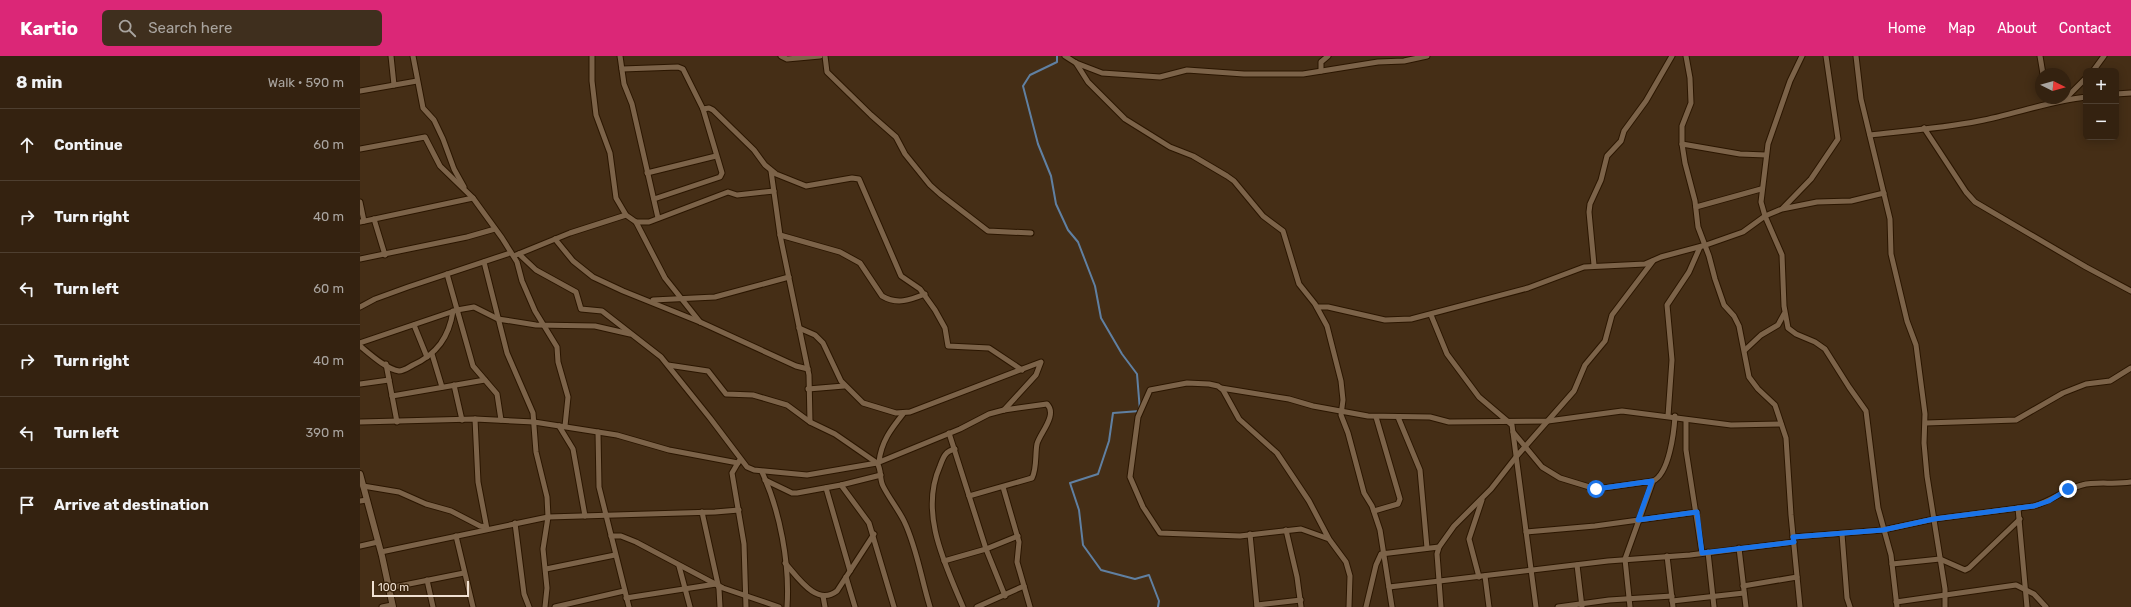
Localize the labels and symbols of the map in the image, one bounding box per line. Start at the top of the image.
north arrow [2035,68,2071,104]
route start [1587,480,1605,498]
route end [2059,480,2077,498]
scale bar [372,579,469,598]

